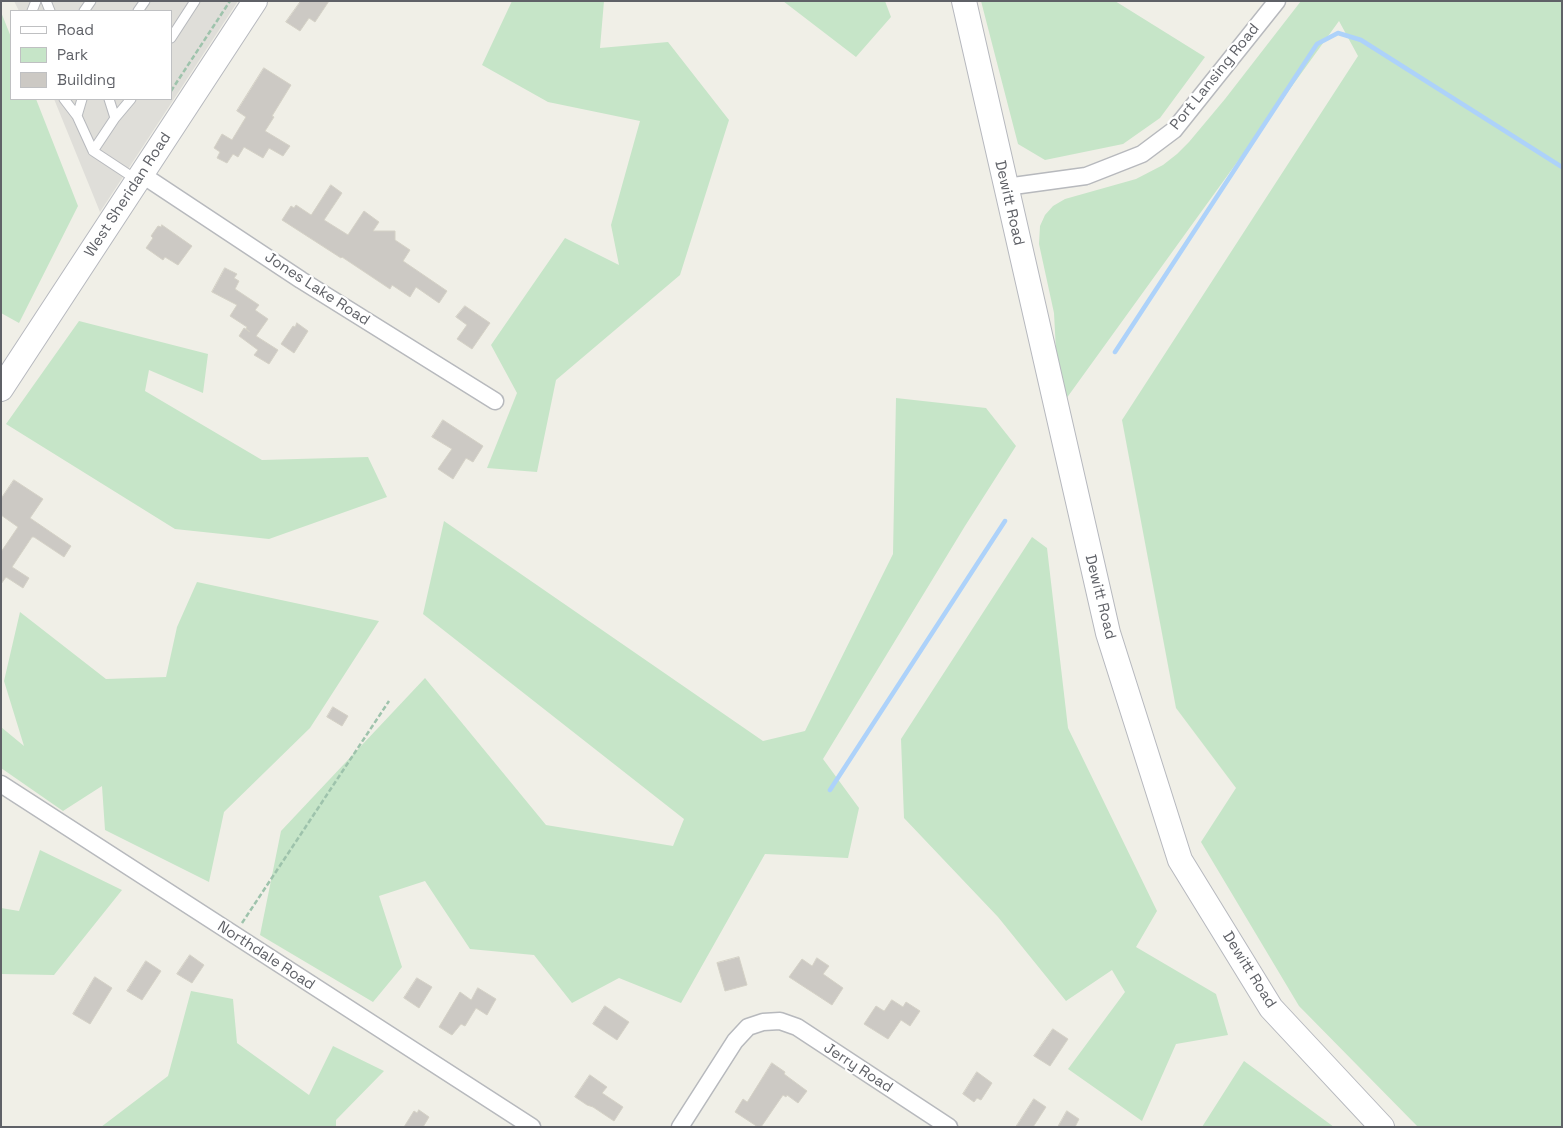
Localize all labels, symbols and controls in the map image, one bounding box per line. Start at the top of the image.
legend [10,10,172,100]
text: Road [57,20,94,39]
street label: Port Lansing Road [1167,20,1263,134]
text: Park [57,45,88,64]
text: Building [57,70,116,89]
street label: West Sheridan Road [81,129,175,261]
street label: Dewitt Road [990,159,1028,247]
street label: Jones Lake Road [261,248,373,330]
street label: Dewitt Road [1081,553,1119,641]
street label: Northdale Road [214,918,318,994]
street label: Dewitt Road [1218,928,1280,1012]
street label: Jerry Road [820,1039,896,1097]

